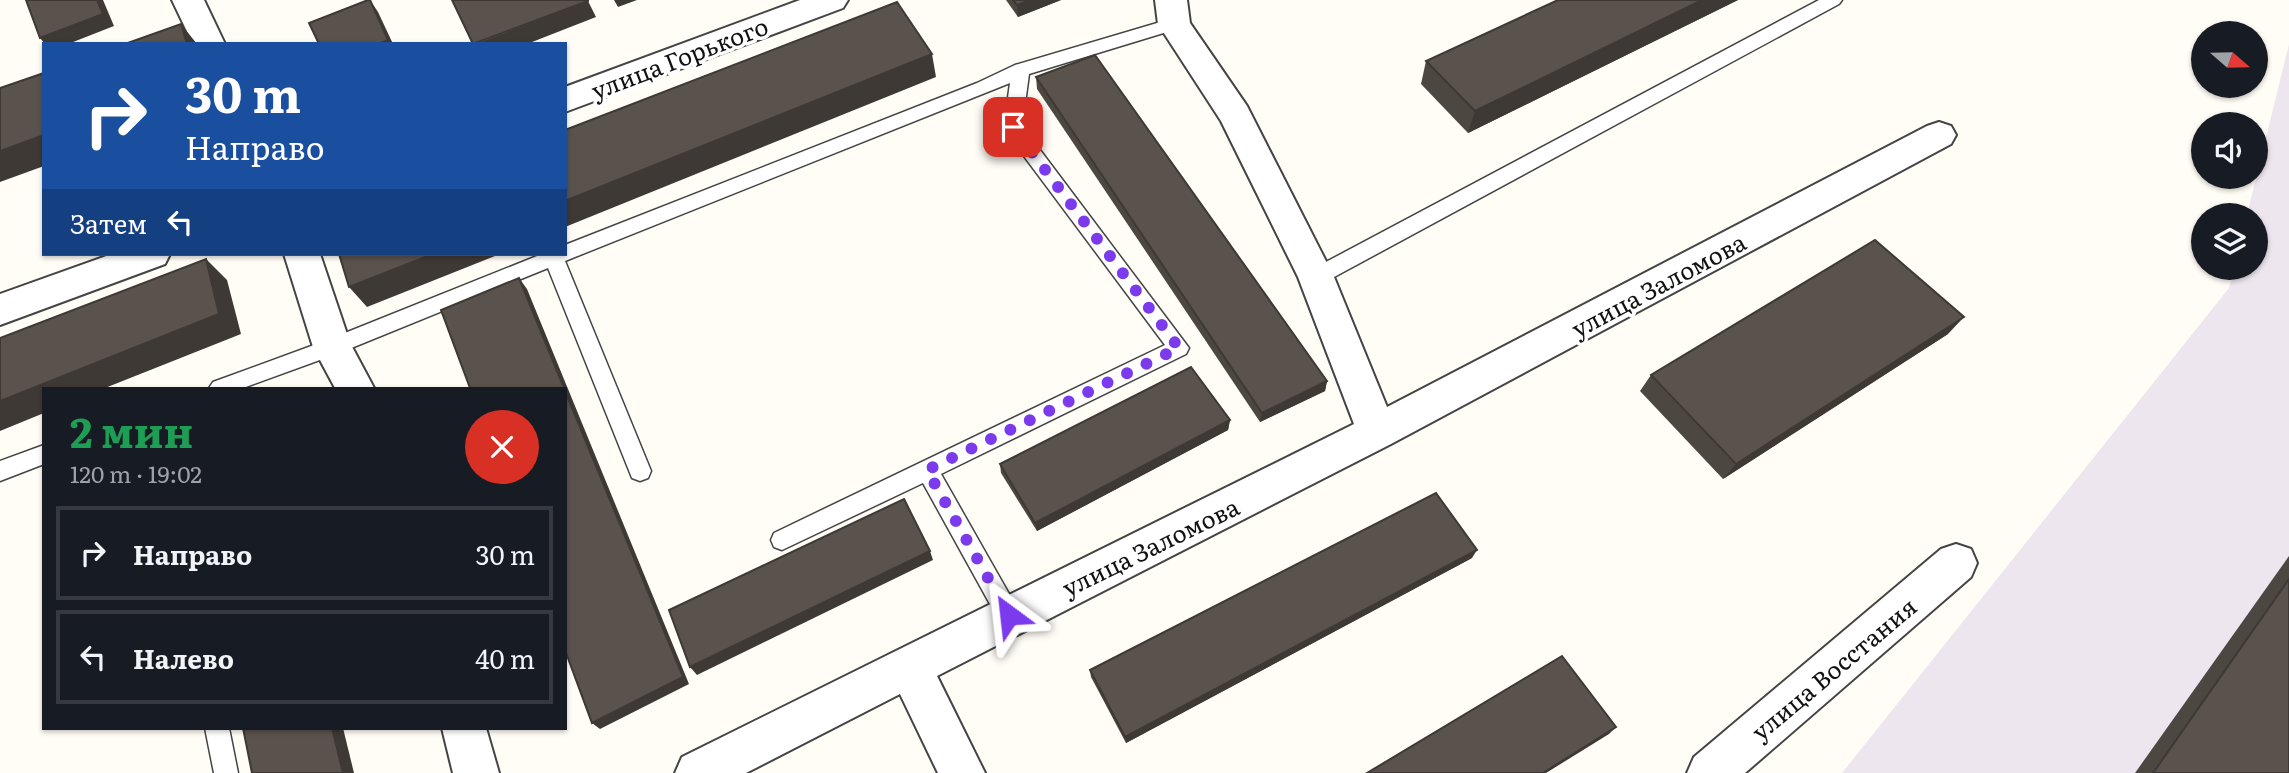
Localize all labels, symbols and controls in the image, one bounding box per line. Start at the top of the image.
street label: улица Горького [585,7,773,107]
north arrow [2191,21,2268,98]
map controls [2191,21,2268,280]
text: 30 m [185,55,301,128]
icon: right [70,70,161,161]
pin [983,97,1043,157]
icon: arrive [994,108,1032,146]
button: sound [2191,112,2268,189]
text: Направо [185,122,325,170]
text: Затем [70,203,147,242]
icon: left [161,203,199,241]
button: layers [2191,203,2268,280]
street label: улица Заломова [1564,223,1752,345]
text: 2 мин [70,399,193,461]
button: close [465,410,539,484]
text: 120 m · 19:02 [70,456,202,490]
street label: улица Заломова [1055,488,1245,604]
icon: right [74,534,112,572]
text: Направо [133,534,252,573]
text: 30 m [475,534,535,573]
position arrow [972,578,1046,652]
street label: улица Восстания [1743,588,1923,748]
icon: left [74,638,112,676]
text: Налево [133,638,234,677]
text: 40 m [475,638,535,677]

